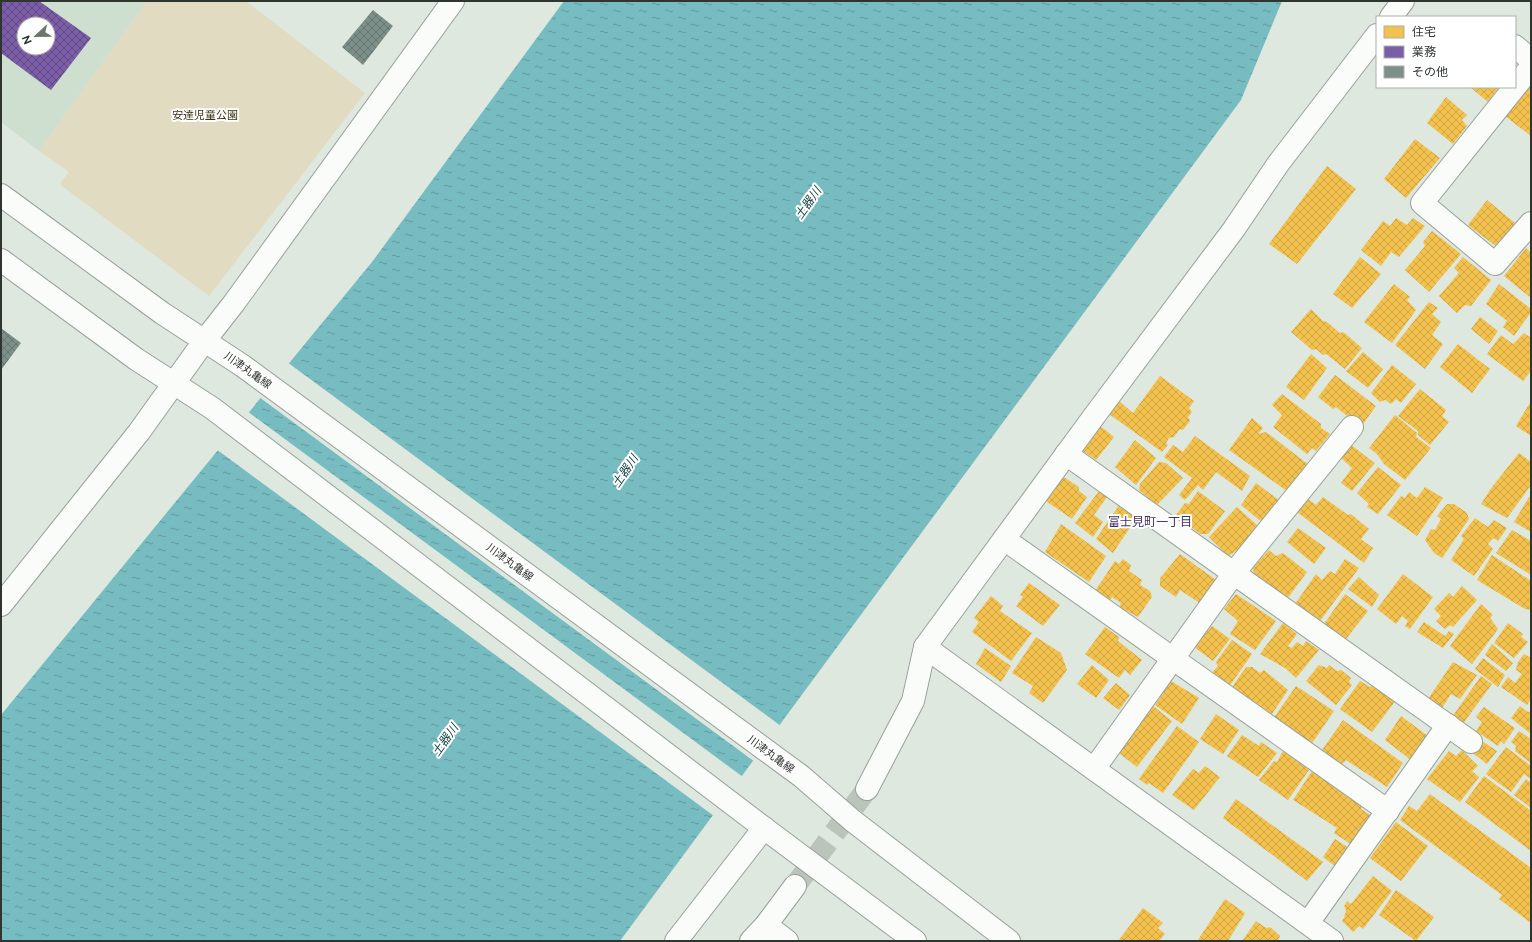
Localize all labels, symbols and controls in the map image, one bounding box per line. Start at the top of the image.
north arrow [16,16,56,56]
legend [1376,16,1516,88]
text: 住宅 [1412,25,1436,39]
text: N [20,33,35,46]
text: 業務 [1412,45,1436,59]
text: その他 [1412,65,1448,79]
park label: 安達児童公園 [172,109,238,122]
water label: 土器川 [792,183,825,222]
street label: 川津丸亀線 [221,349,274,392]
water label: 土器川 [609,451,642,490]
district label: 富士見町一丁目 [1108,515,1192,529]
street label: 川津丸亀線 [484,541,536,584]
water label: 土器川 [429,720,462,759]
street label: 川津丸亀線 [745,733,797,776]

